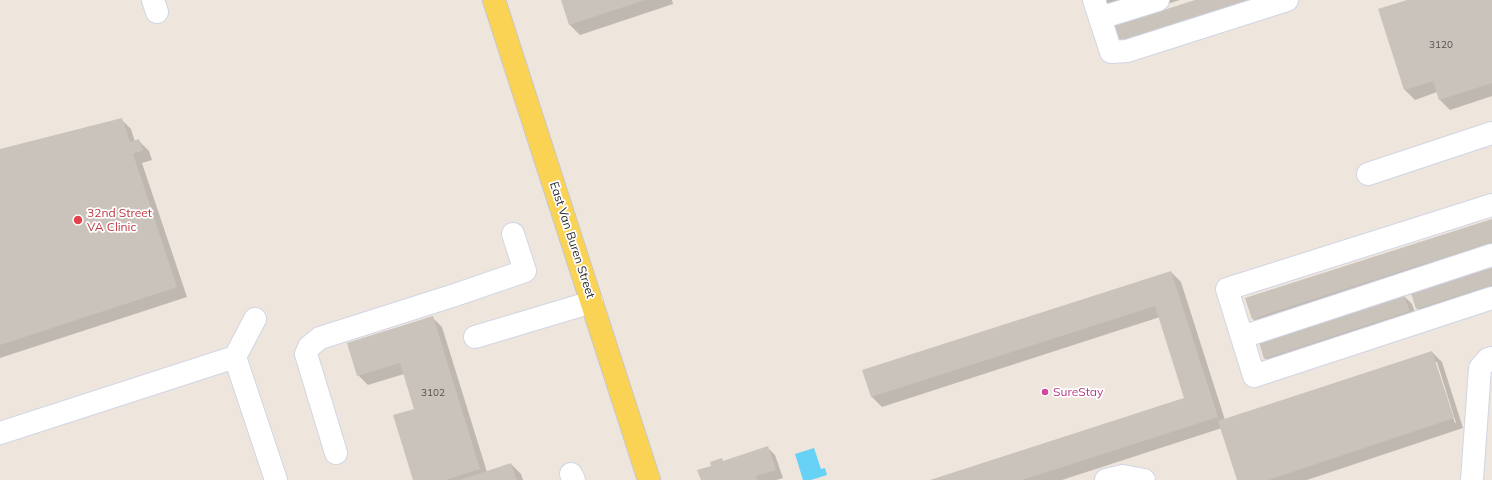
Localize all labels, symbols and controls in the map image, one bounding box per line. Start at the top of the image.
house number: 3120 [1429,39,1453,51]
street label: East Van Buren Street [546,180,598,300]
place label: 32nd Street VA Clinic [87,206,152,234]
marker: 32nd Street VA Clinic [72,214,84,226]
place label: SureStay [1053,385,1103,399]
house number: 3102 [421,387,445,399]
marker: SureStay [1040,387,1050,397]

